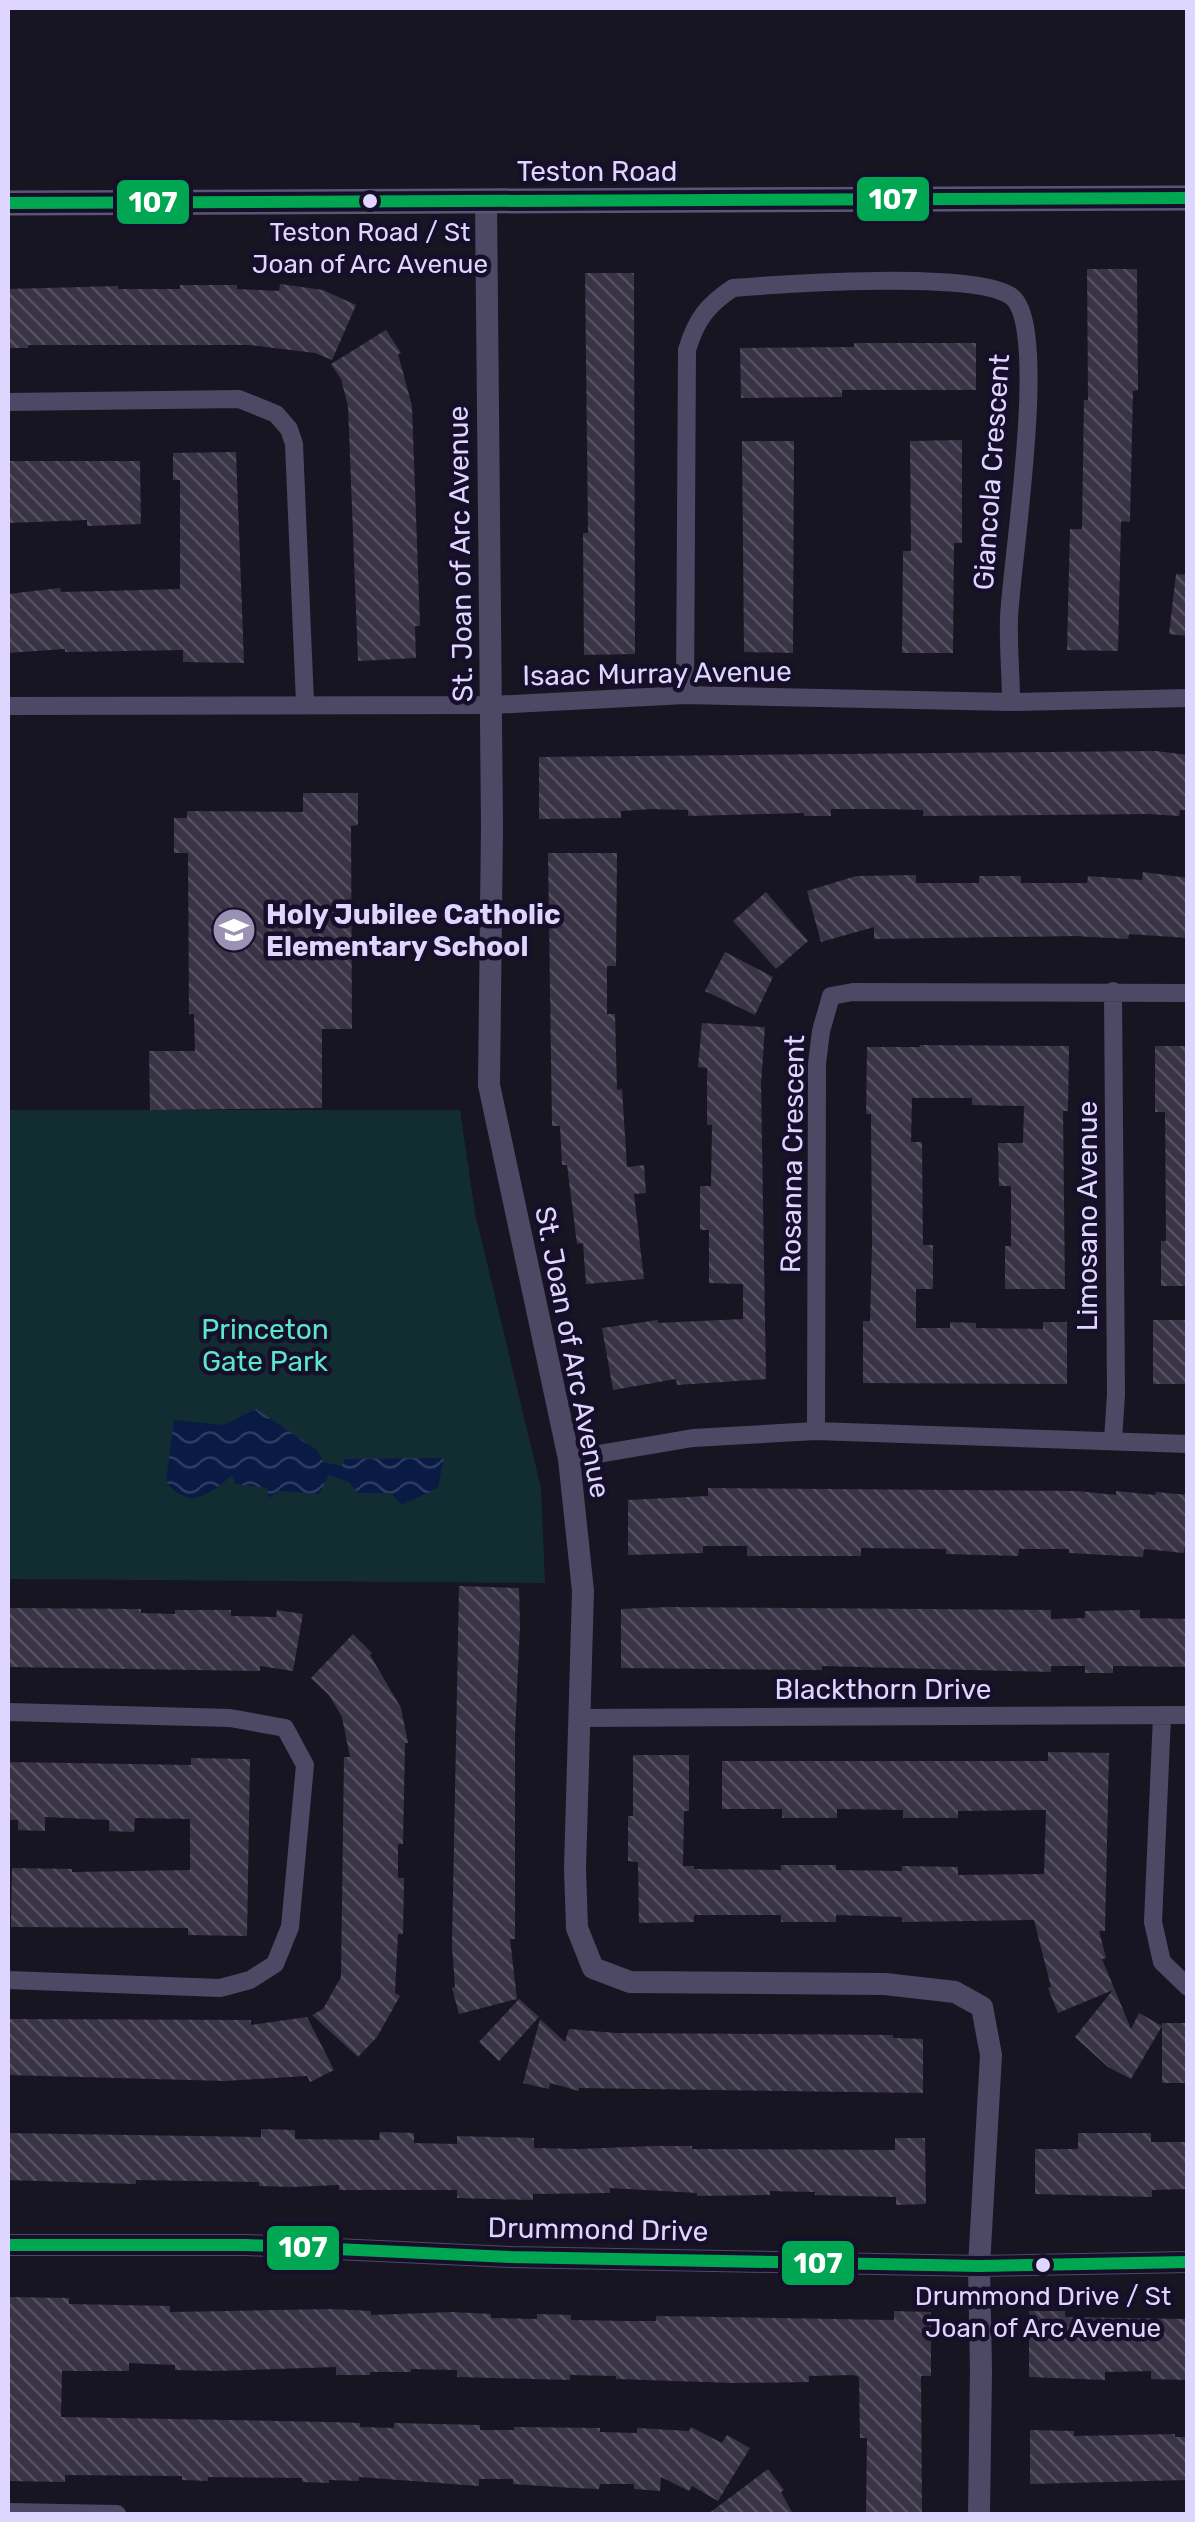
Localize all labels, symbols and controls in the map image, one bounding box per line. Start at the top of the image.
street label: Teston Road [517,155,677,188]
line badge: 107 [855,175,931,223]
line badge: 107 [115,178,191,226]
text: 107 [868,183,918,216]
text: 107 [128,186,178,219]
marker: Teston Road / St Joan of Arc Avenue [360,191,380,211]
place label: Teston Road / St Joan of Arc Avenue [252,217,488,280]
street label: Giancola Crescent [967,353,1016,591]
street label: St. Joan of Arc Avenue [441,406,480,702]
street label: Isaac Murray Avenue [522,655,792,692]
place label: Holy Jubilee Catholic Elementary School [266,898,561,963]
school or university icon: Holy Jubilee Catholic Elementary School [211,907,257,953]
street label: Rosanna Crescent [774,1035,811,1273]
street label: Limosano Avenue [1071,1101,1104,1331]
street label: St. Joan of Arc Avenue [528,1203,617,1501]
park label: Princeton Gate Park [201,1313,329,1378]
street label: Blackthorn Drive [775,1673,991,1706]
street label: Drummond Drive [487,2211,709,2248]
line badge: 107 [265,2224,341,2272]
text: 107 [278,2231,328,2264]
line badge: 107 [780,2239,856,2287]
text: 107 [793,2247,843,2280]
marker: Drummond Drive / St Joan of Arc Avenue [1033,2255,1053,2275]
place label: Drummond Drive / St Joan of Arc Avenue [915,2281,1171,2344]

